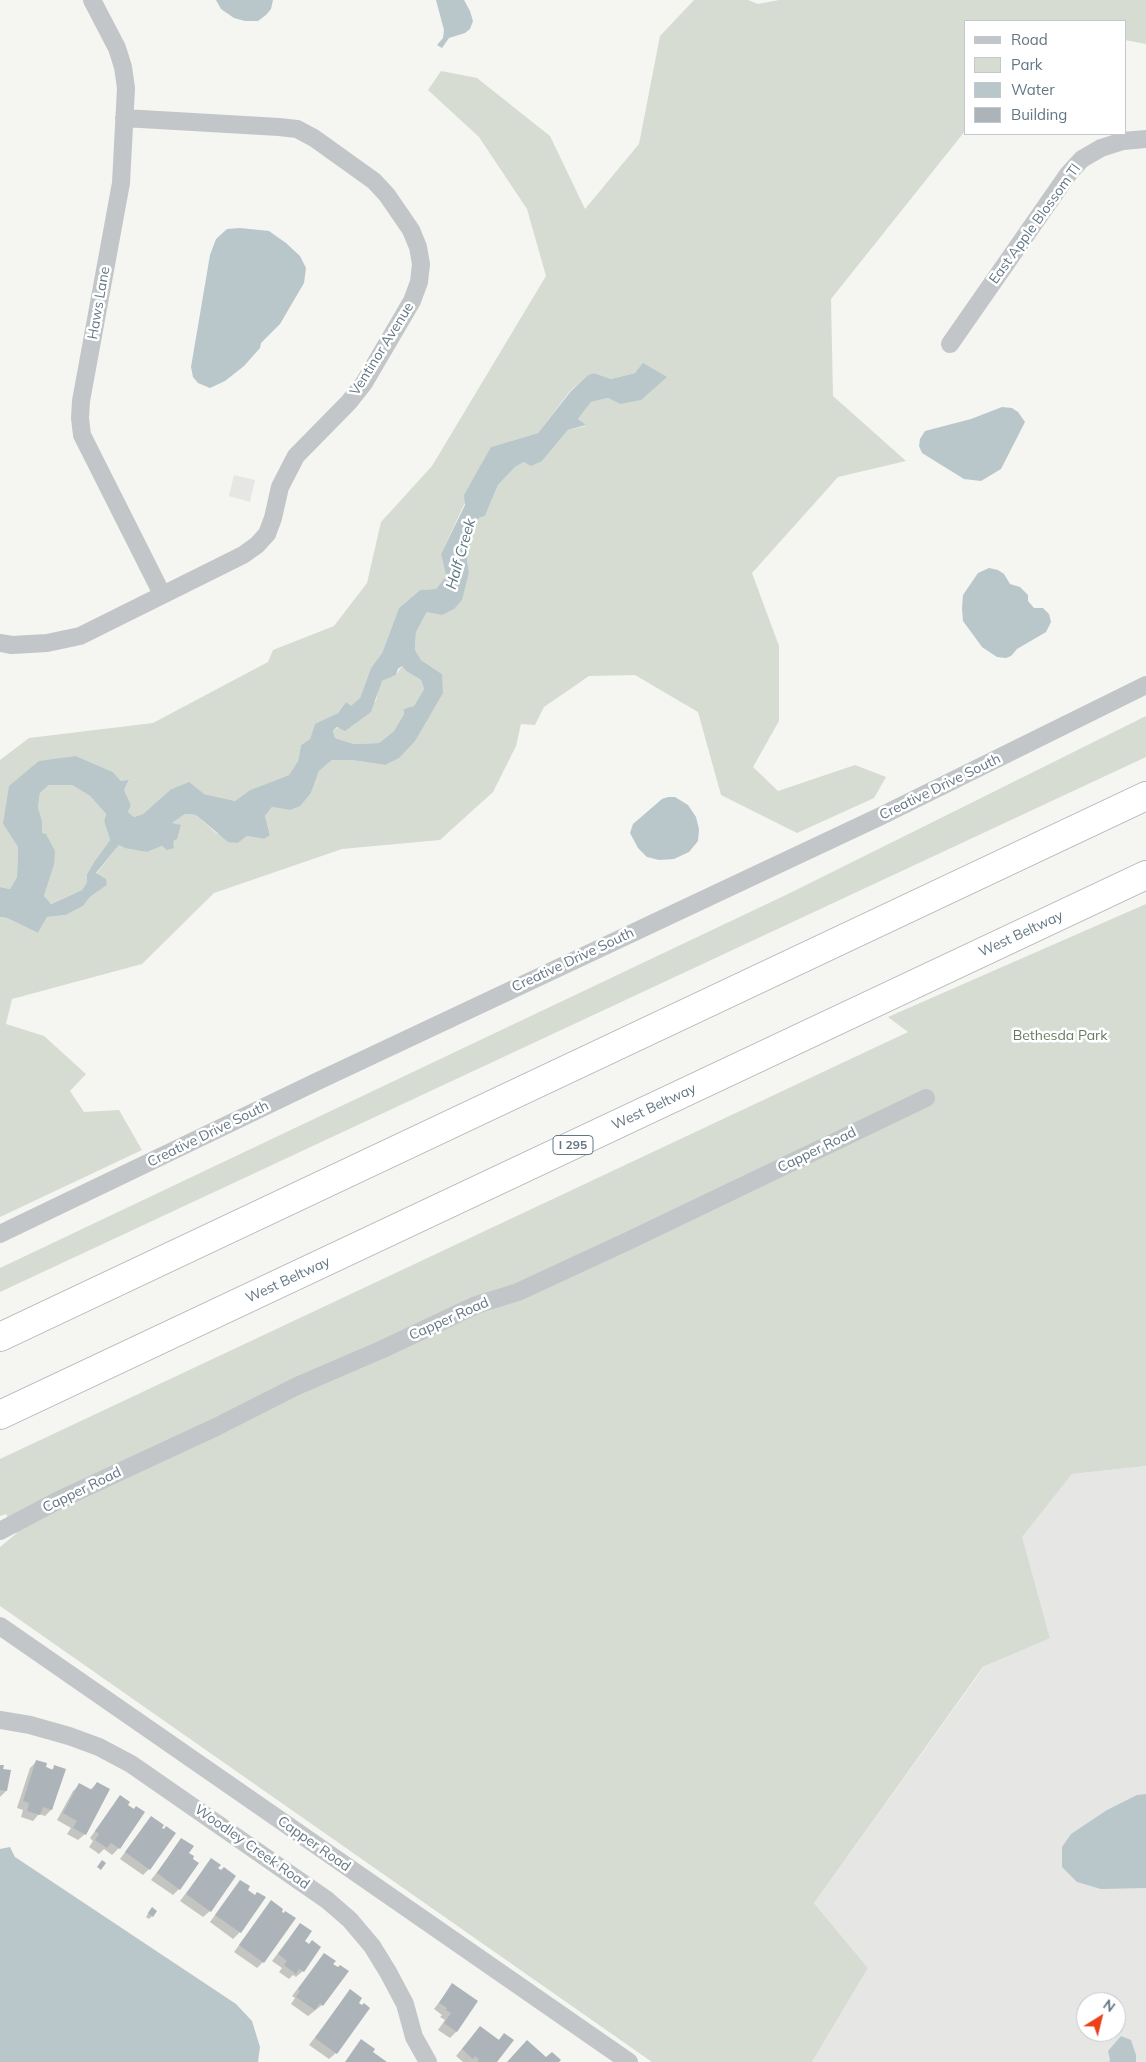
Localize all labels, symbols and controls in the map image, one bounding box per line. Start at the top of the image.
legend [964,20,1126,135]
text: Road [1011,30,1048,49]
text: Park [1011,55,1043,74]
text: Water [1011,80,1055,99]
text: Building [1011,105,1067,124]
street label: East Apple Blossom Tl [986,161,1084,287]
street label: Haws Lane [84,265,114,341]
street label: Ventinor Avenue [347,299,417,399]
water label: Half Creek [442,517,480,591]
street label: Creative Drive South [877,750,1003,824]
street label: West Beltway [976,907,1066,961]
street label: Creative Drive South [509,924,637,996]
park label: Bethesda Park [1013,1028,1107,1044]
street label: West Beltway [609,1080,699,1134]
street label: Creative Drive South [145,1097,271,1171]
street label: Capper Road [775,1124,859,1176]
road number: I 295 [553,1136,593,1154]
street label: West Beltway [243,1253,333,1307]
street label: Capper Road [407,1294,491,1344]
street label: Capper Road [40,1464,124,1516]
street label: Woodley Creek Road [191,1801,313,1893]
street label: Capper Road [274,1813,354,1875]
north arrow [1076,1992,1126,2042]
text: N [1100,1995,1119,2016]

